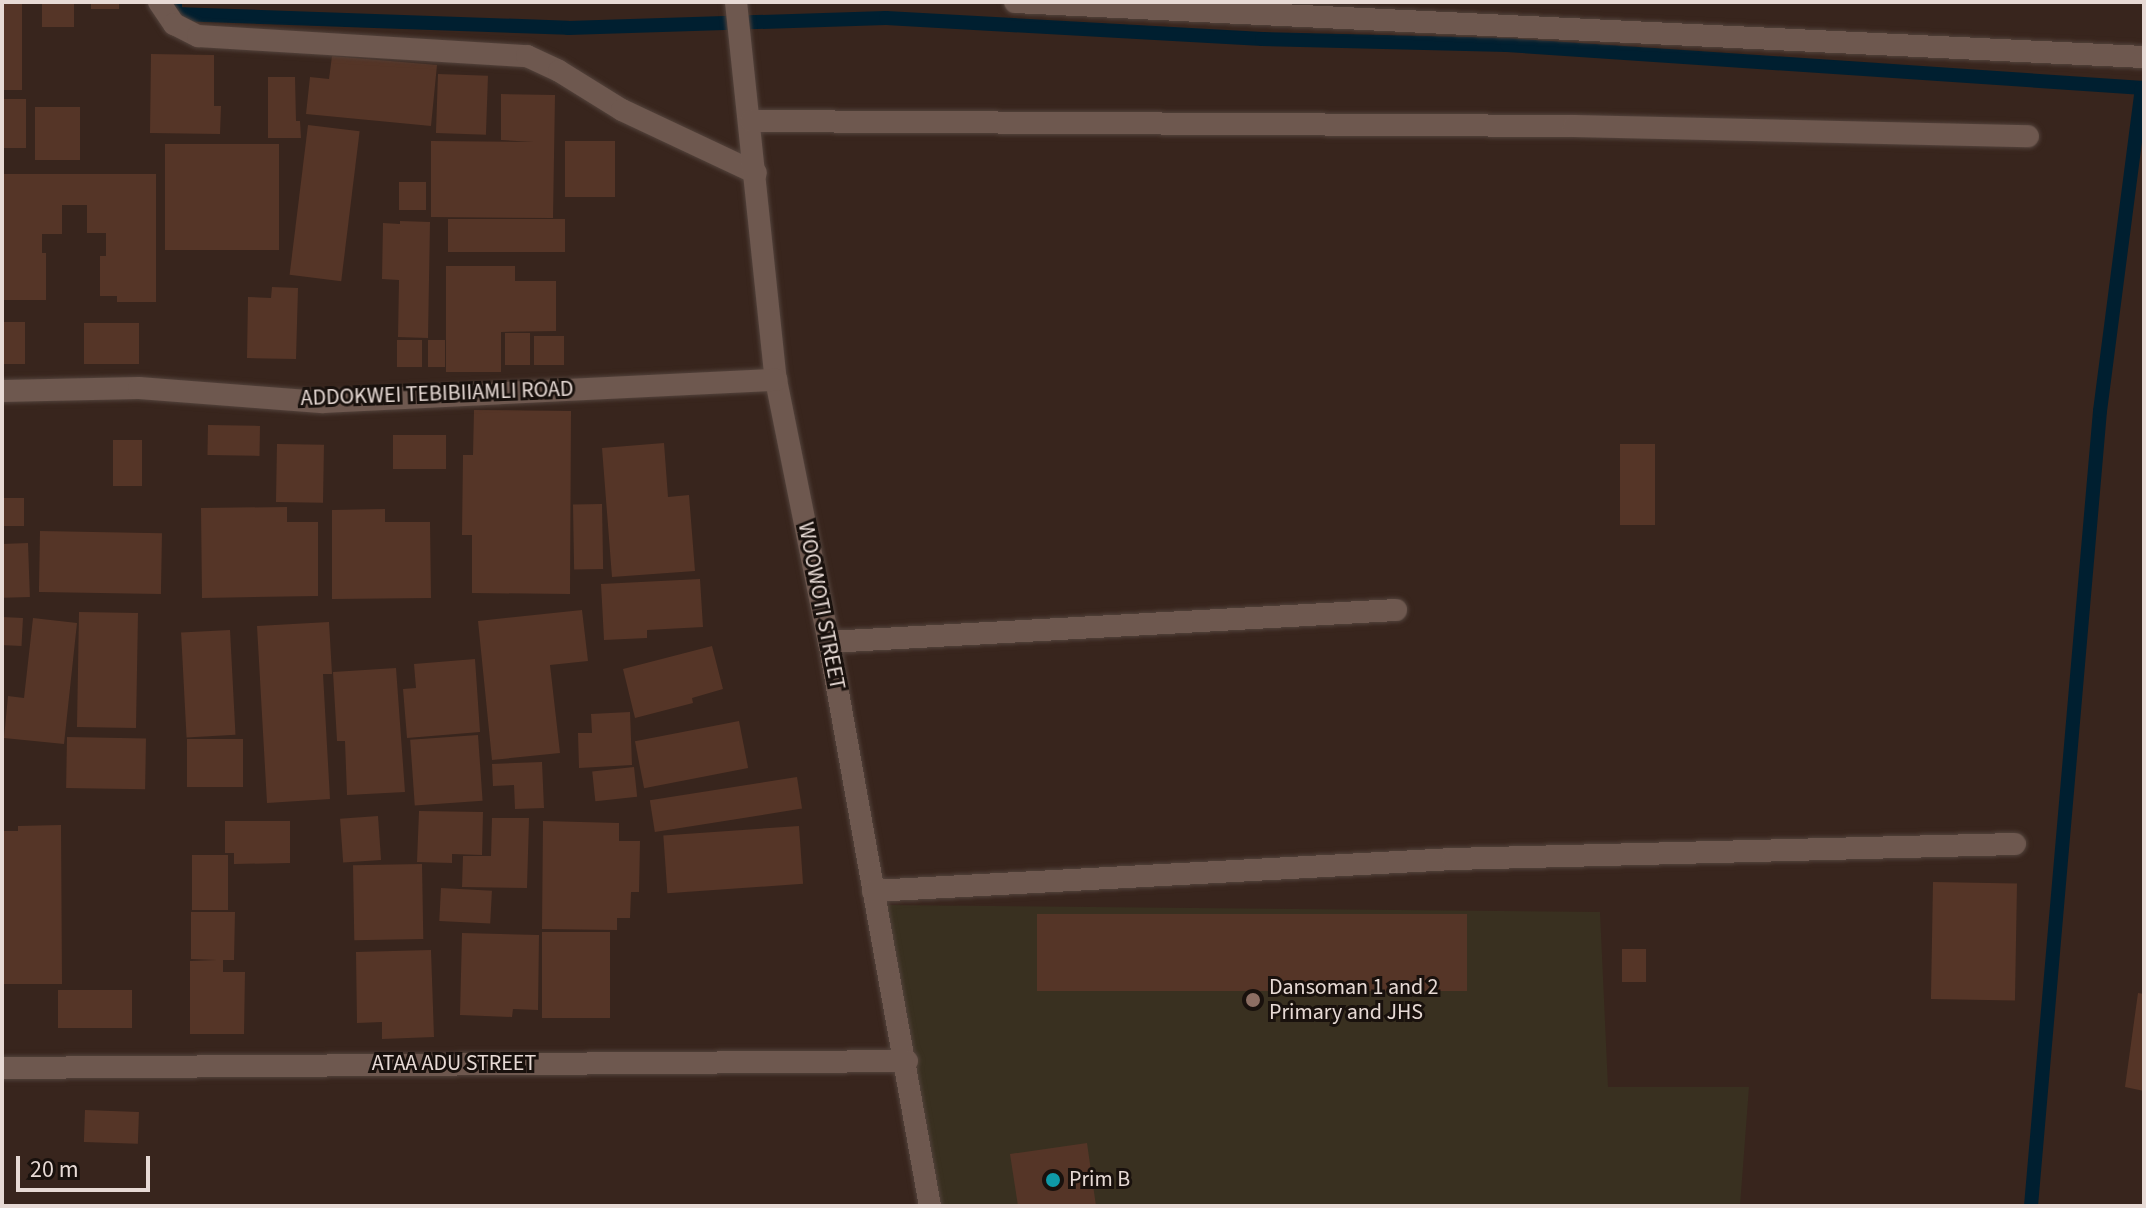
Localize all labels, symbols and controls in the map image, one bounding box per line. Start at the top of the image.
street label: ADDOKWEI TEBIBIIAMLI ROAD [300,376,574,412]
street label: WOOWOTI STREET [792,520,850,692]
place label: Dansoman 1 and 2 Primary and JHS [1269,974,1439,1026]
marker: Dansoman 1 and 2 Primary and JHS [1244,991,1262,1009]
street label: ATAA ADU STREET [372,1051,536,1077]
scale bar [20,1140,154,1190]
text: 20 m [30,1152,79,1187]
place label: Prim B [1069,1167,1130,1193]
marker: Prim B [1044,1171,1062,1189]

